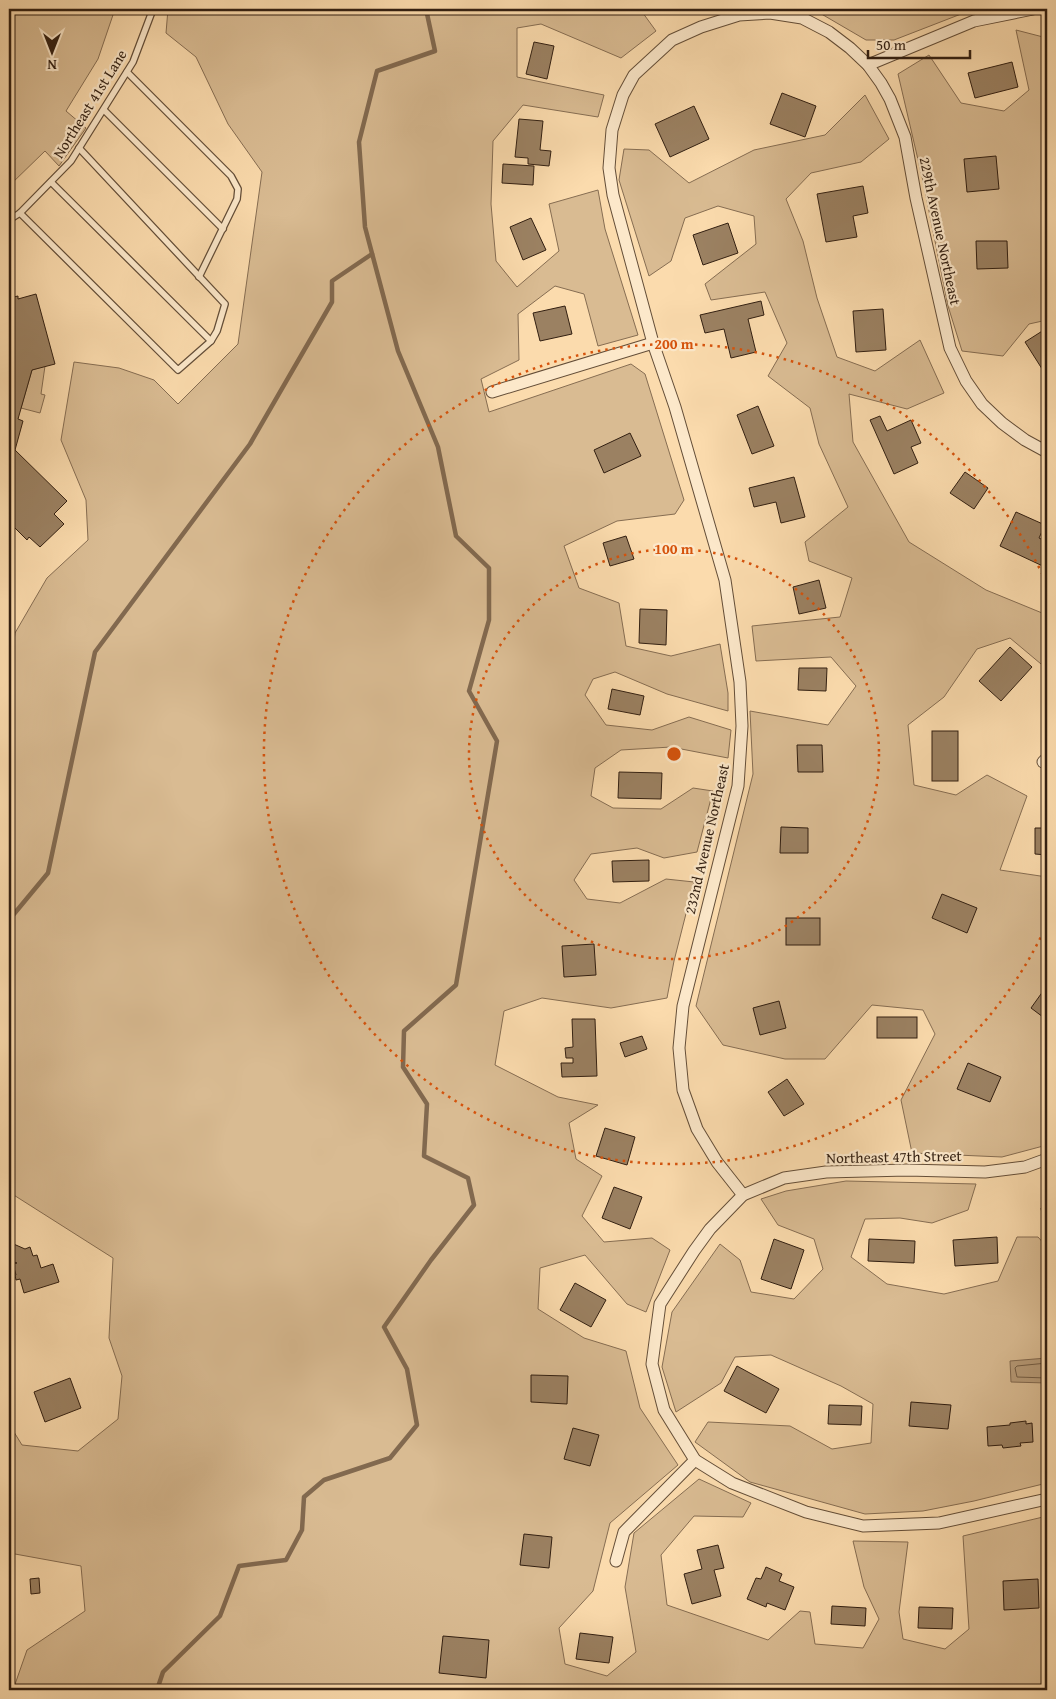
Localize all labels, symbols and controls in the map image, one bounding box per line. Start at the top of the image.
north arrow [28,28,78,78]
scale bar [868,28,971,60]
text: 50 m [876,34,907,55]
street label: Northeast 41st Lane [49,46,131,162]
street label: 229th Avenue Northeast [915,155,967,308]
text: 200 m [654,333,694,354]
text: 100 m [654,538,694,559]
centre of rings [665,745,683,763]
street label: 232nd Avenue Northeast [679,761,734,916]
street label: Northeast 47th Street [826,1145,963,1168]

